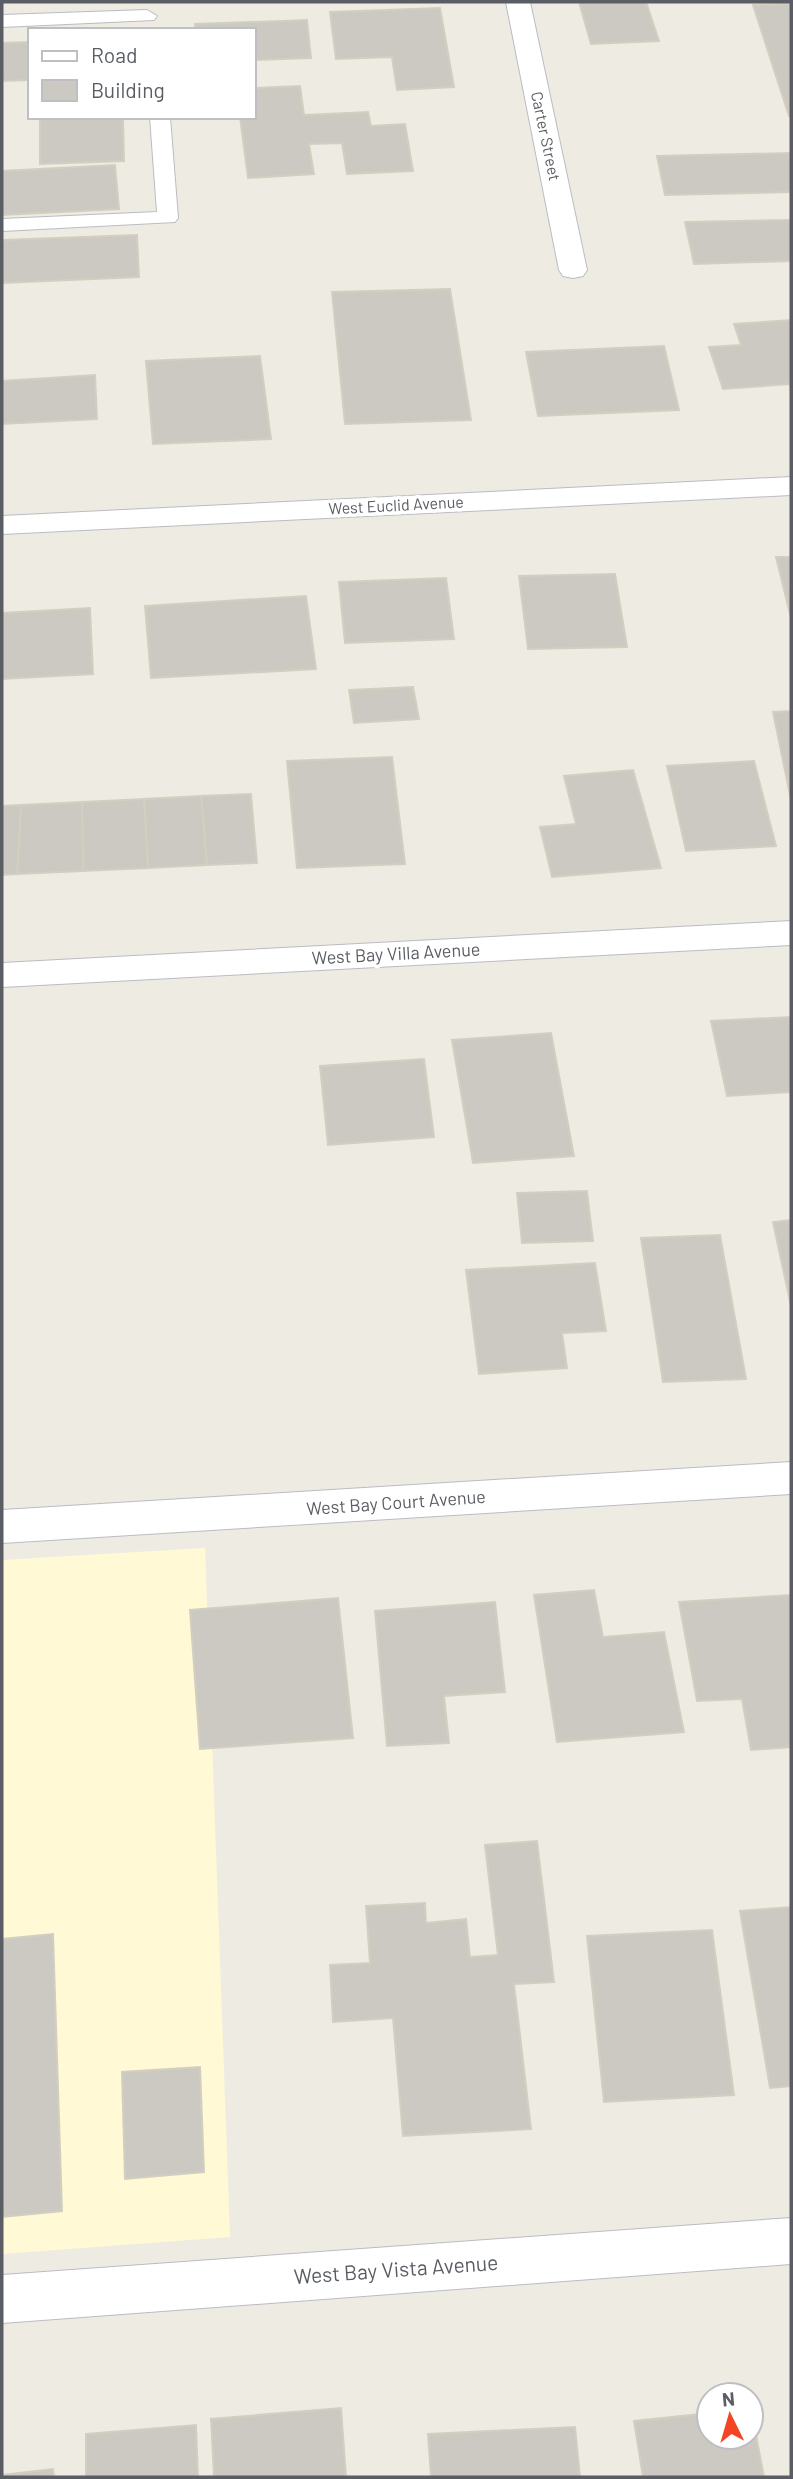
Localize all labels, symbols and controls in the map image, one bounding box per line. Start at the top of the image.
legend [28,28,256,119]
text: Road [91,42,137,67]
text: Building [91,77,165,102]
street label: Carter Street [528,90,565,182]
street label: West Euclid Avenue [328,491,464,518]
street label: West Bay Villa Avenue [311,938,481,968]
street label: West Bay Court Avenue [305,1485,486,1519]
street label: West Bay Vista Avenue [293,2249,499,2288]
north arrow [695,2381,765,2451]
text: N [721,2387,736,2411]

